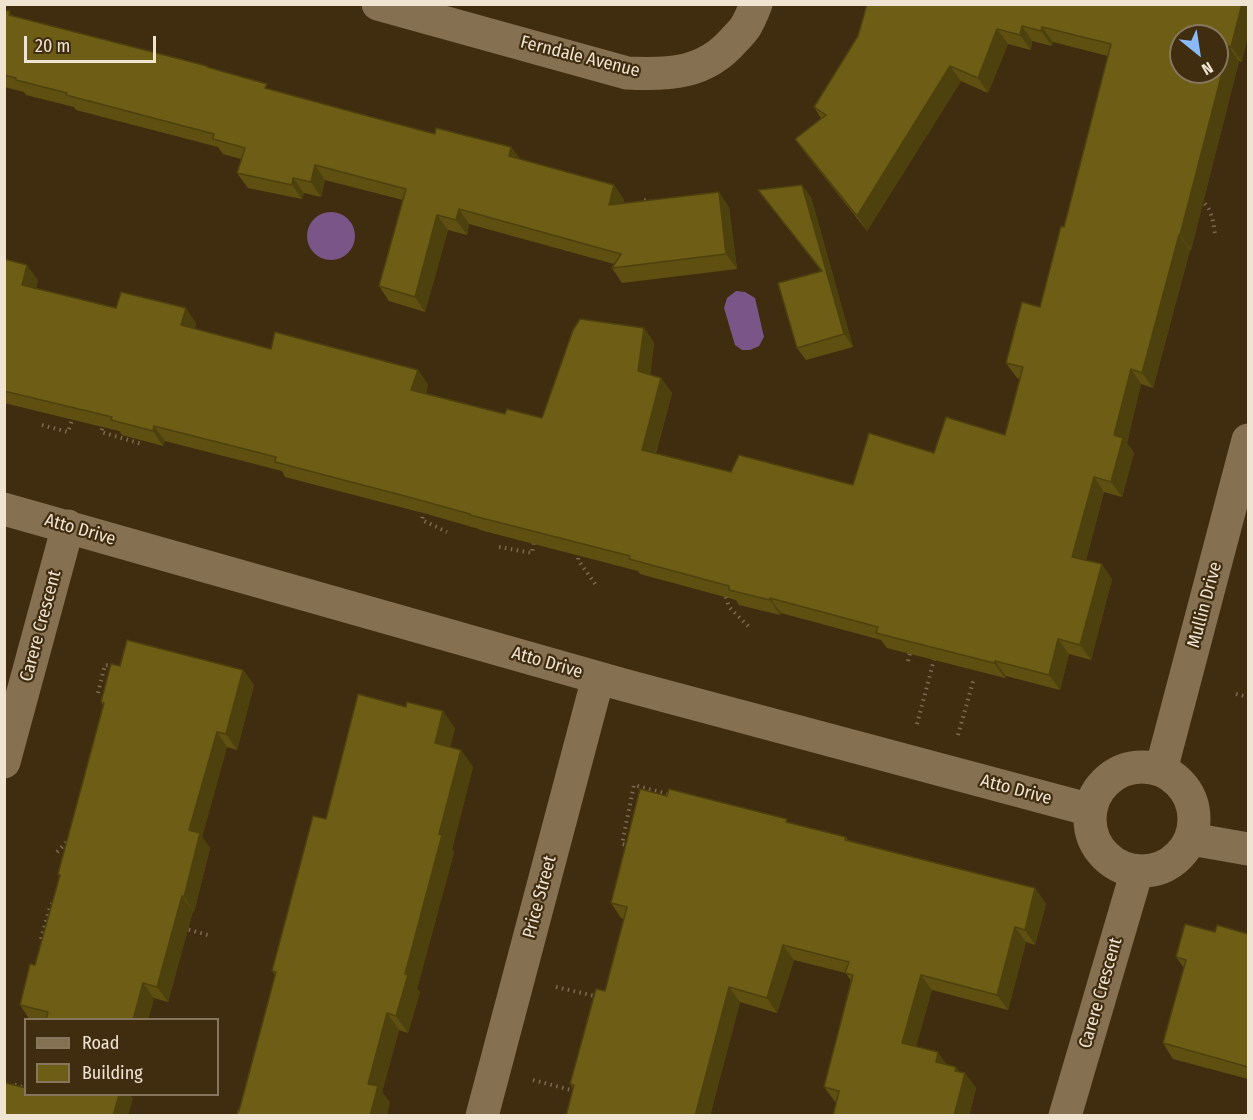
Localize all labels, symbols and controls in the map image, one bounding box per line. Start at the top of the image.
scale bar [27,24,159,62]
north arrow [1169,24,1229,84]
street label: Ferndale Avenue [518,32,642,82]
text: 20 m [35,35,70,57]
text: N [1198,58,1216,79]
street label: Atto Drive [42,510,118,550]
street label: Mullin Drive [1183,560,1227,650]
street label: Carere Crescent [16,568,66,684]
street label: Atto Drive [509,643,585,683]
street label: Atto Drive [978,770,1054,810]
street label: Price Street [519,853,561,941]
street label: Carere Crescent [1075,935,1127,1051]
legend [24,1018,219,1096]
text: Road [82,1032,119,1054]
text: Building [82,1062,143,1084]

